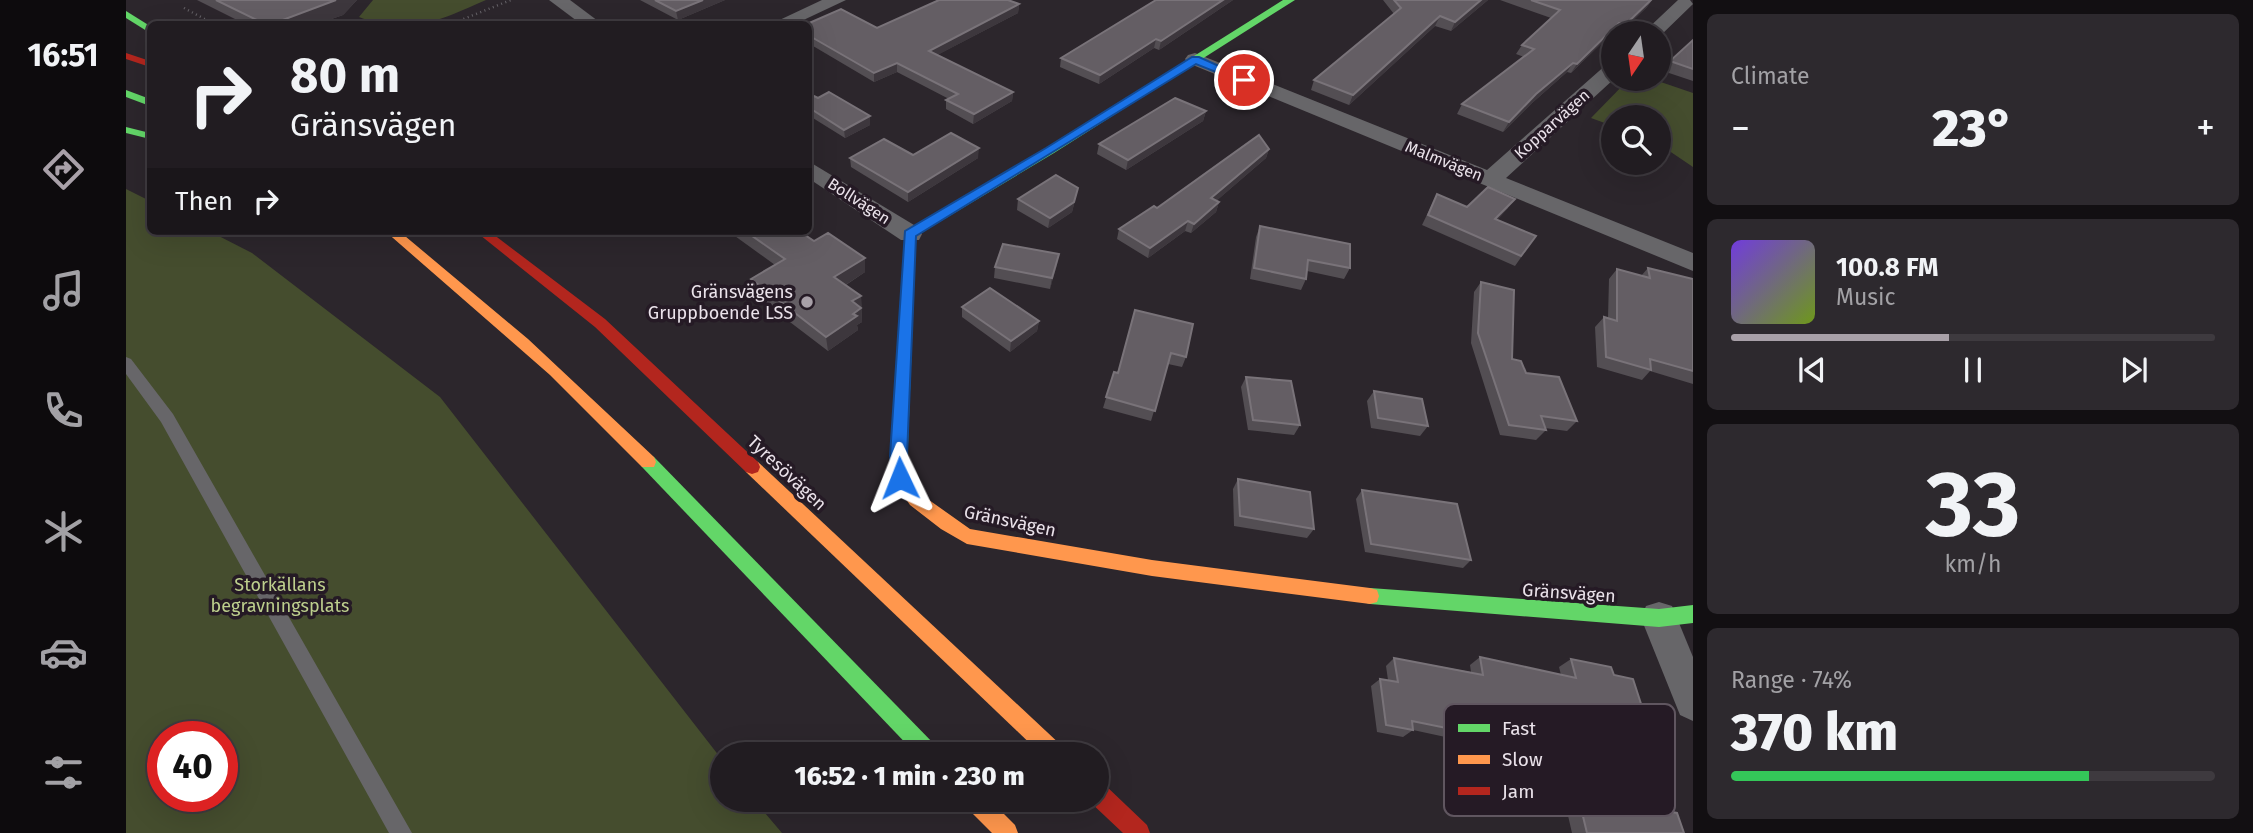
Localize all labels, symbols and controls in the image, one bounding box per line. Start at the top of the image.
north arrow [1601,21,1671,91]
map controls [1601,21,1671,175]
text: 16:51 [27,36,99,74]
text: 80 m [290,46,400,105]
icon: right [175,49,266,140]
pin [1214,50,1274,110]
icon: arrive [1225,61,1263,99]
text: Climate [1731,62,1810,90]
street label: Kopparvägen [1510,85,1594,163]
text: 23° [1932,97,2014,160]
button: search [1601,105,1671,175]
text: − [1731,105,1750,151]
text: + [2196,105,2215,151]
text: Gränsvägen [290,106,457,144]
street label: Malmvägen [1403,137,1485,185]
icon: directions [39,145,88,194]
street label: Bollvägen [824,174,894,228]
icon: right [247,182,285,220]
text: Then [175,186,233,217]
text: 100.8 FM [1836,252,1938,283]
icon: music [39,266,88,315]
place label: Gränsvägens Gruppboende LSS [648,281,793,324]
text: Music [1836,283,1896,311]
marker: Gränsvägens Gruppboende LSS [799,294,815,310]
icon: previous [1793,351,1831,389]
icon: pause [1954,351,1992,389]
icon: next [2115,351,2153,389]
icon: phone [39,386,88,435]
street label: Tyresövägen [743,431,831,515]
position arrow [863,441,937,515]
text: 33 [1926,450,2020,559]
street label: Gränsvägen [962,500,1058,542]
icon: climate [39,507,88,556]
text: km/h [1945,550,2001,578]
park label: Storkällans begravningsplats [211,574,349,617]
street label: Gränsvägen [1521,579,1617,607]
icon: car [39,628,88,677]
text: Range · 74% [1731,666,1852,694]
text: 370 km [1731,701,1898,764]
legend [1444,704,1675,816]
text: Fast [1502,717,1536,740]
speed limit sign: 40 [147,721,238,812]
icon: filters [39,748,88,797]
text: Slow [1502,748,1543,771]
text: 16:52 · 1 min · 230 m [794,761,1025,792]
text: Jam [1502,780,1534,803]

